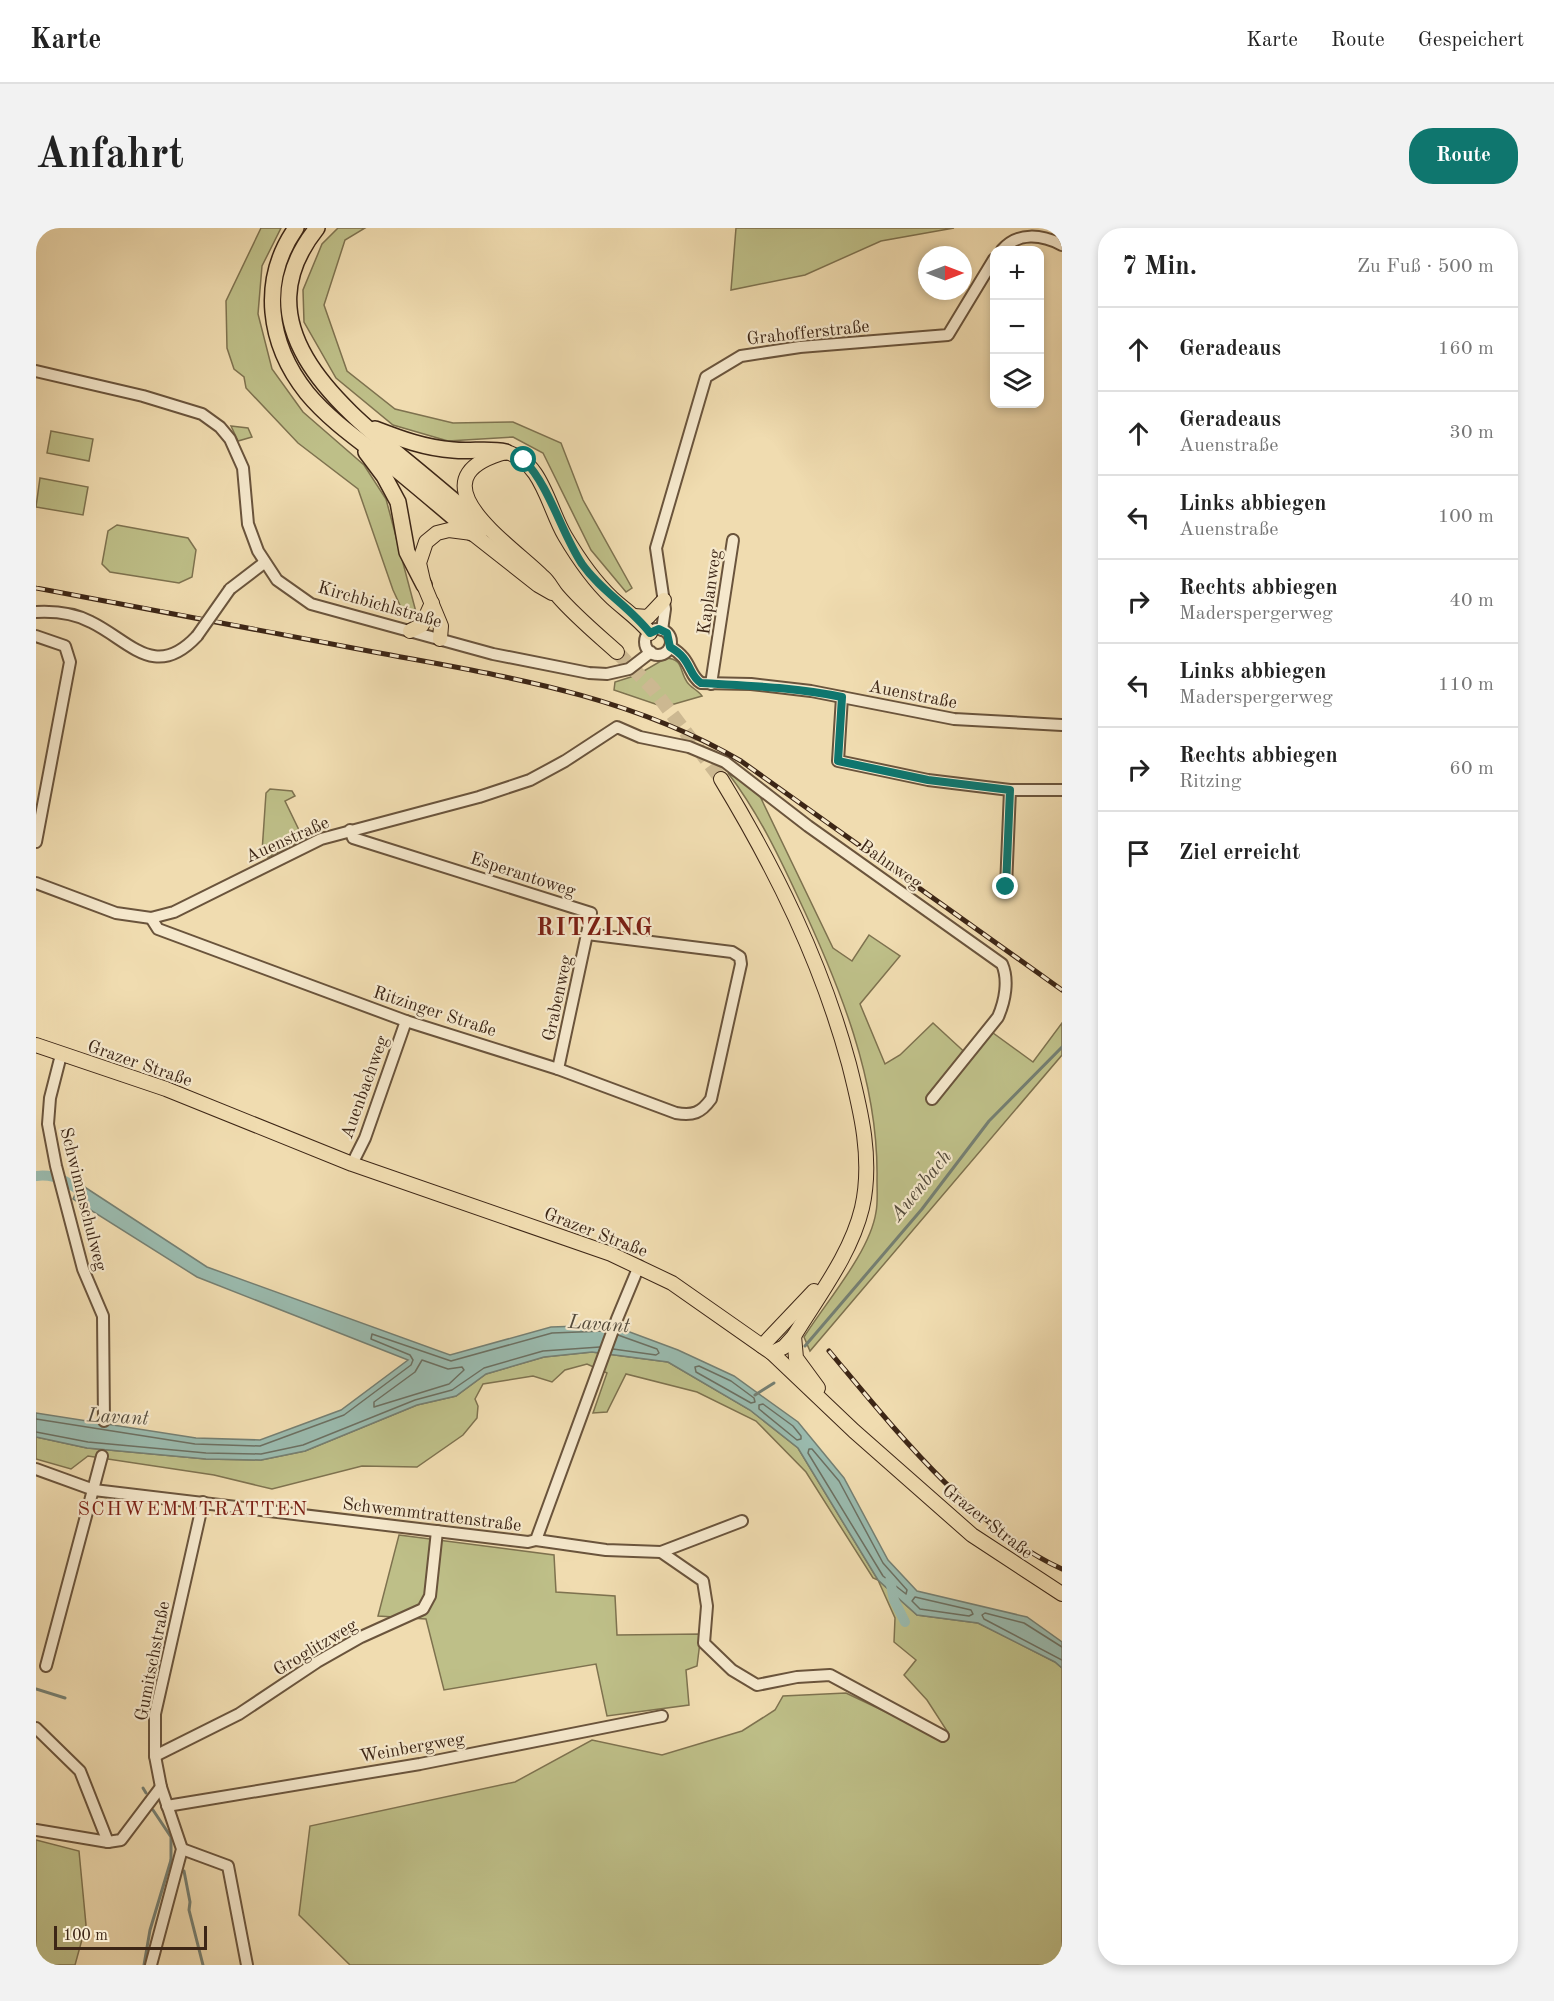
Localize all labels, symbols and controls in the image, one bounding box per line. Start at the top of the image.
text: Karte [30,27,101,55]
text: Karte [1246,30,1298,51]
text: Route [1331,30,1385,51]
text: Gespeichert [1418,30,1524,51]
button: Route [1409,128,1518,184]
text: Anfahrt [36,135,184,177]
north arrow [918,246,972,300]
map controls [990,246,1044,408]
button: + [990,246,1044,300]
text: 7 Min. [1122,254,1197,280]
text: Zu Fuß · 500 m [1357,257,1494,277]
button: − [990,300,1044,354]
street label: Grahofferstraße [746,318,871,348]
icon: ahead [1122,333,1155,366]
text: Geradeaus [1179,338,1281,360]
text: 160 m [1438,339,1494,359]
button: layers [990,354,1044,408]
text: Geradeaus [1179,409,1281,431]
icon: ahead [1122,417,1155,450]
text: 30 m [1449,423,1494,443]
text: Auenstraße [1179,436,1278,456]
route start [510,446,536,472]
text: Links abbiegen [1179,493,1327,515]
icon: left [1122,501,1155,534]
text: 100 m [1438,507,1494,527]
text: Auenstraße [1179,520,1278,540]
street label: Kaplanweg [695,548,725,636]
text: Rechts abbiegen [1179,577,1338,599]
street label: Kirchbichlstraße [316,579,444,631]
icon: right [1122,585,1155,618]
text: 40 m [1449,591,1494,611]
text: Maderspergerweg [1179,604,1333,624]
text: Links abbiegen [1179,661,1327,683]
icon: left [1122,669,1155,702]
text: 110 m [1438,675,1494,695]
street label: Auenstraße [867,678,958,712]
text: Maderspergerweg [1179,688,1333,708]
text: Rechts abbiegen [1179,745,1338,767]
icon: right [1122,753,1155,786]
text: 60 m [1449,759,1494,779]
text: Ritzing [1179,772,1242,792]
street label: Auenstraße [243,813,332,866]
street label: Bahnweg [856,837,925,893]
icon: arrive [1122,837,1155,870]
text: Ziel erreicht [1179,842,1300,864]
street label: Esperantoweg [468,849,578,901]
route end [992,873,1018,899]
district label: RITZING [536,917,654,941]
street label: Grabenweg [540,953,576,1043]
street label: Ritzinger Straße [371,984,499,1040]
street label: Auenbachweg [338,1033,392,1141]
street label: Grazer Straße [85,1038,194,1090]
street label: Schwimmschulweg [56,1126,110,1273]
water label: Auenbach [887,1147,956,1226]
street label: Grazer Straße [541,1205,650,1261]
water label: Lavant [566,1313,631,1337]
water label: Lavant [85,1406,150,1430]
street label: Grazer Straße [939,1481,1036,1563]
street label: Schwemmtrattenstraße [341,1495,522,1535]
district label: SCHWEMMTRATTEN [77,1500,309,1520]
street label: Gumitschstraße [133,1600,173,1723]
street label: Groglitzweg [271,1616,361,1680]
street label: Weinbergweg [358,1730,466,1766]
scale bar [54,1923,207,1950]
text: 100 m [63,1928,108,1944]

